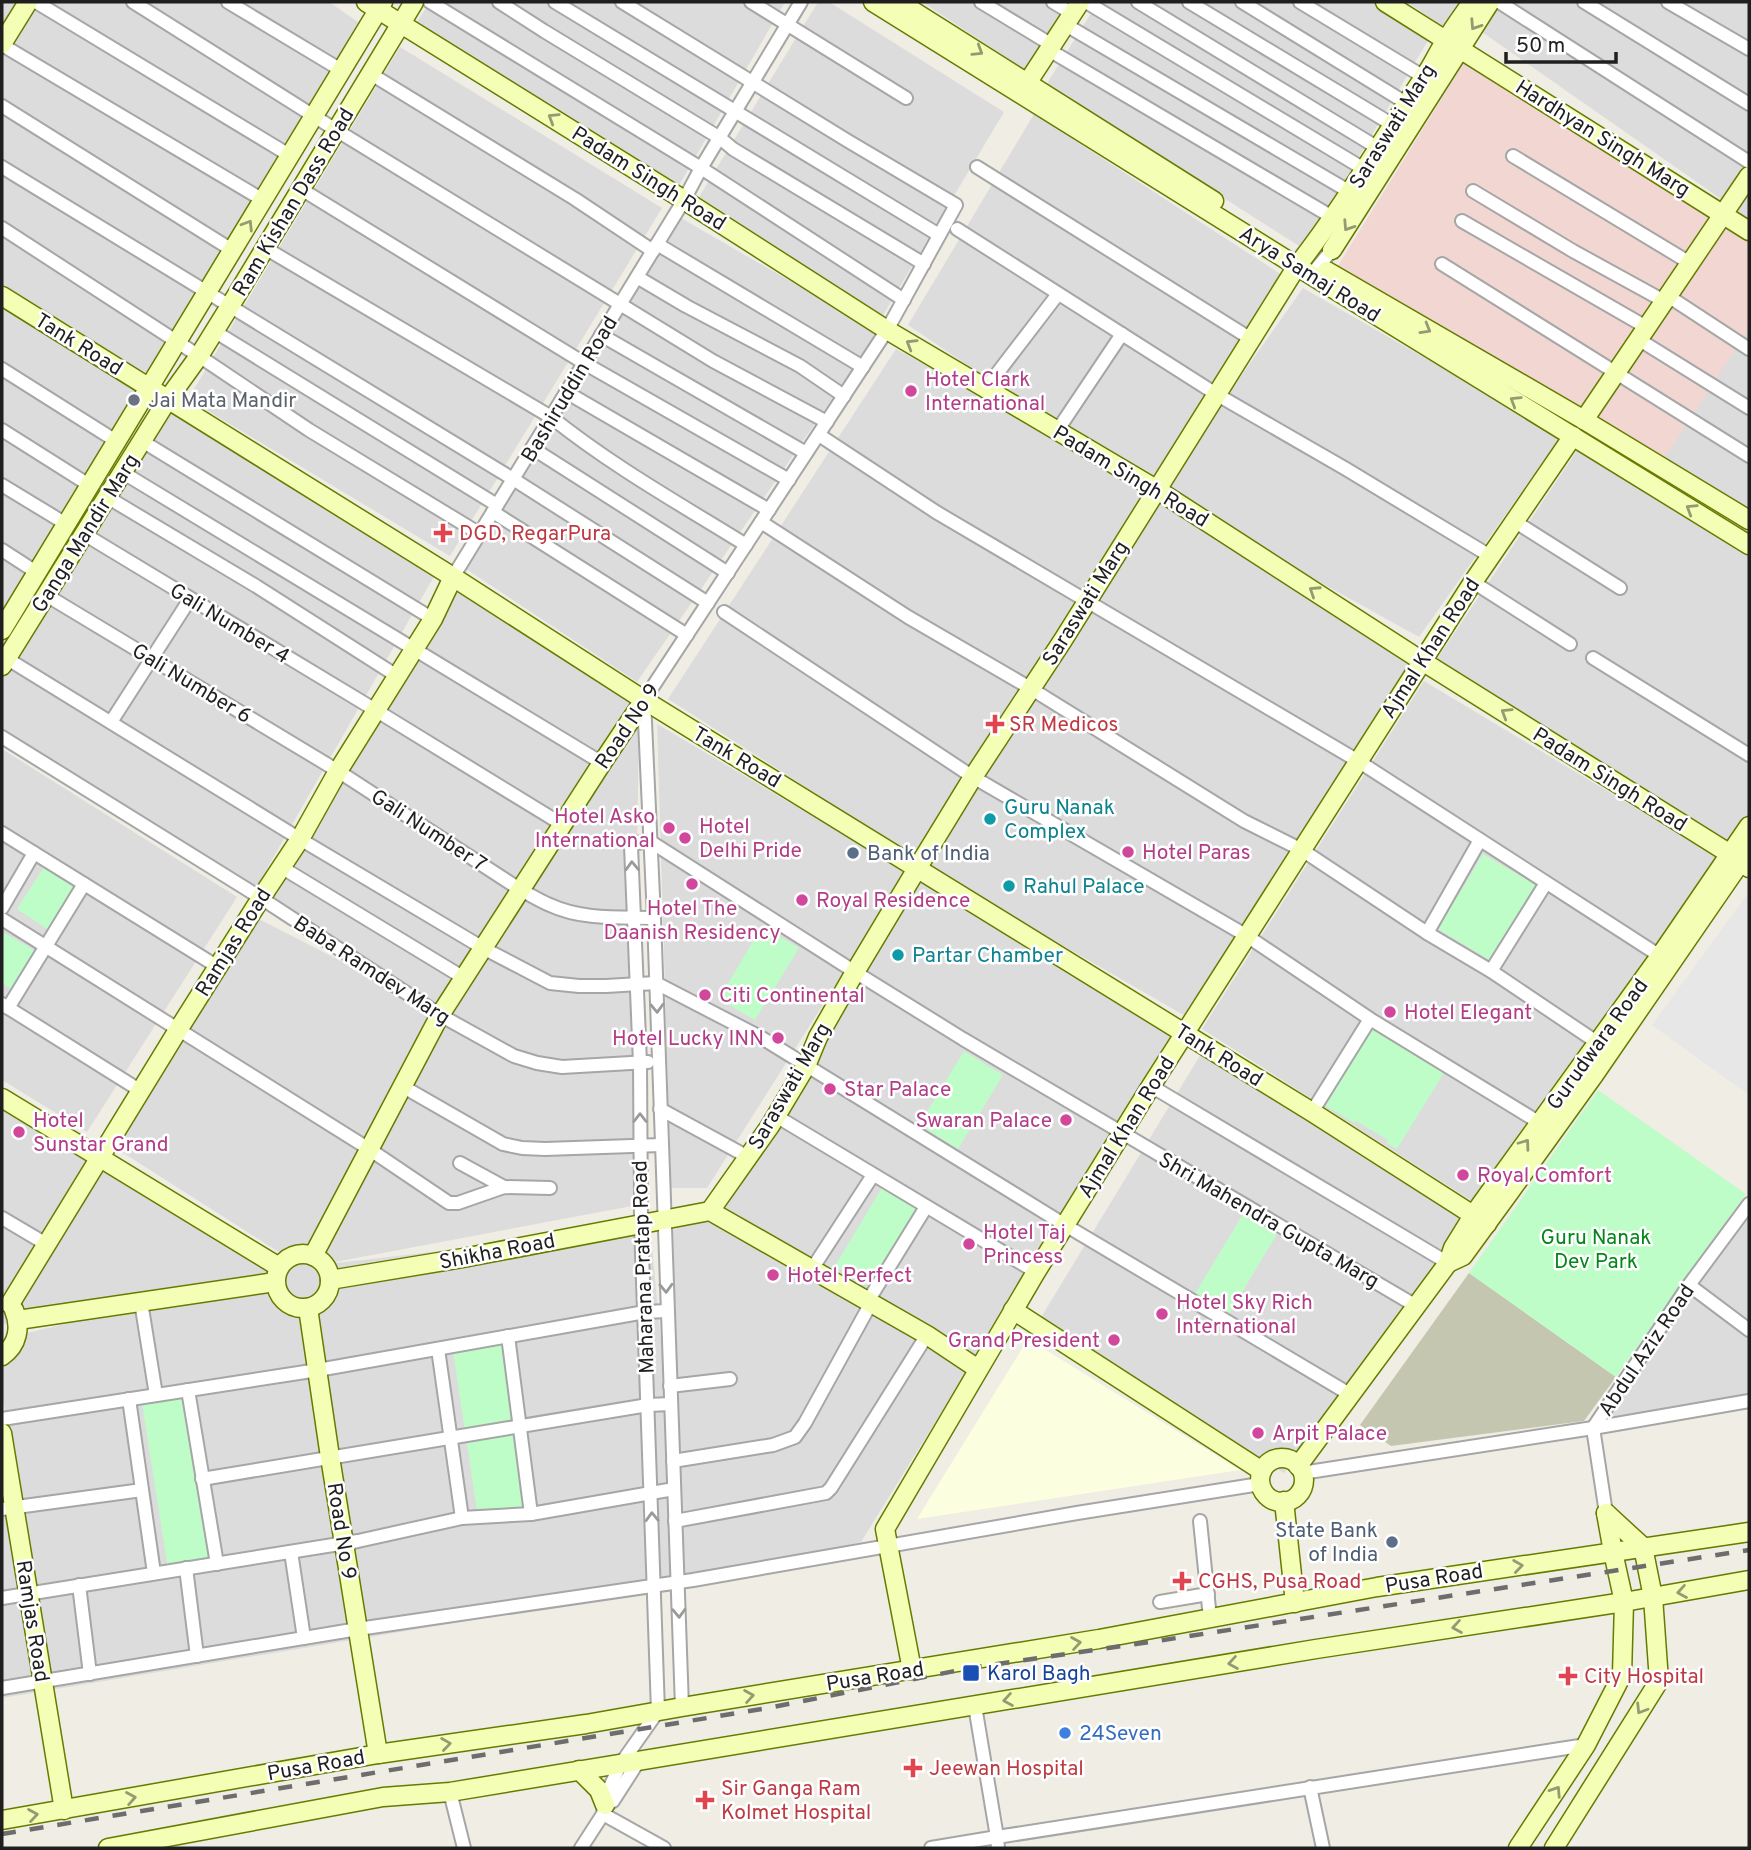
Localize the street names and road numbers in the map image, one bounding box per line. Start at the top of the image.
street label: Saraswati Marg [1344,59,1443,194]
street label: Hardhyan Singh Marg [1510,75,1695,204]
street label: Ram Kishan Dass Road [227,104,361,302]
street label: Padam Singh Road [566,121,731,238]
street label: Arya Samaj Road [1234,221,1385,330]
street label: Tank Road [29,308,127,383]
street label: Bashiruddin Road [516,312,625,468]
street label: Padam Singh Road [1047,420,1213,535]
street label: Ganga Mandir Marg [26,449,146,618]
street label: Saraswati Marg [1037,536,1136,671]
street label: Ajmal Khan Road [1376,573,1487,724]
street label: Gali Number 4 [164,578,294,671]
street label: Gali Number 6 [126,638,256,731]
street label: Road No 9 [590,679,667,775]
street label: Tank Road [687,721,785,795]
street label: Padam Singh Road [1527,722,1692,839]
street label: Gali Number 7 [365,784,491,879]
street label: Ramjas Road [190,883,278,1002]
street label: Baba Ramdev Marg [288,910,455,1032]
street label: Gurudwara Road [1541,974,1655,1116]
street label: Saraswati Marg [743,1018,838,1155]
street label: Tank Road [1169,1019,1267,1094]
street label: Ajmal Khan Road [1073,1052,1182,1204]
street label: Shri Mahendra Gupta Marg [1153,1147,1383,1296]
street label: Maharana Pratap Road [627,1160,662,1374]
street label: Shikha Road [437,1228,557,1277]
street label: Abdul Aziz Road [1593,1279,1701,1422]
street label: Road No 9 [320,1481,361,1582]
street label: Ramjas Road [9,1558,54,1684]
street label: Pusa Road [1383,1558,1485,1601]
street label: Pusa Road [824,1656,926,1699]
street label: Pusa Road [265,1745,367,1788]

